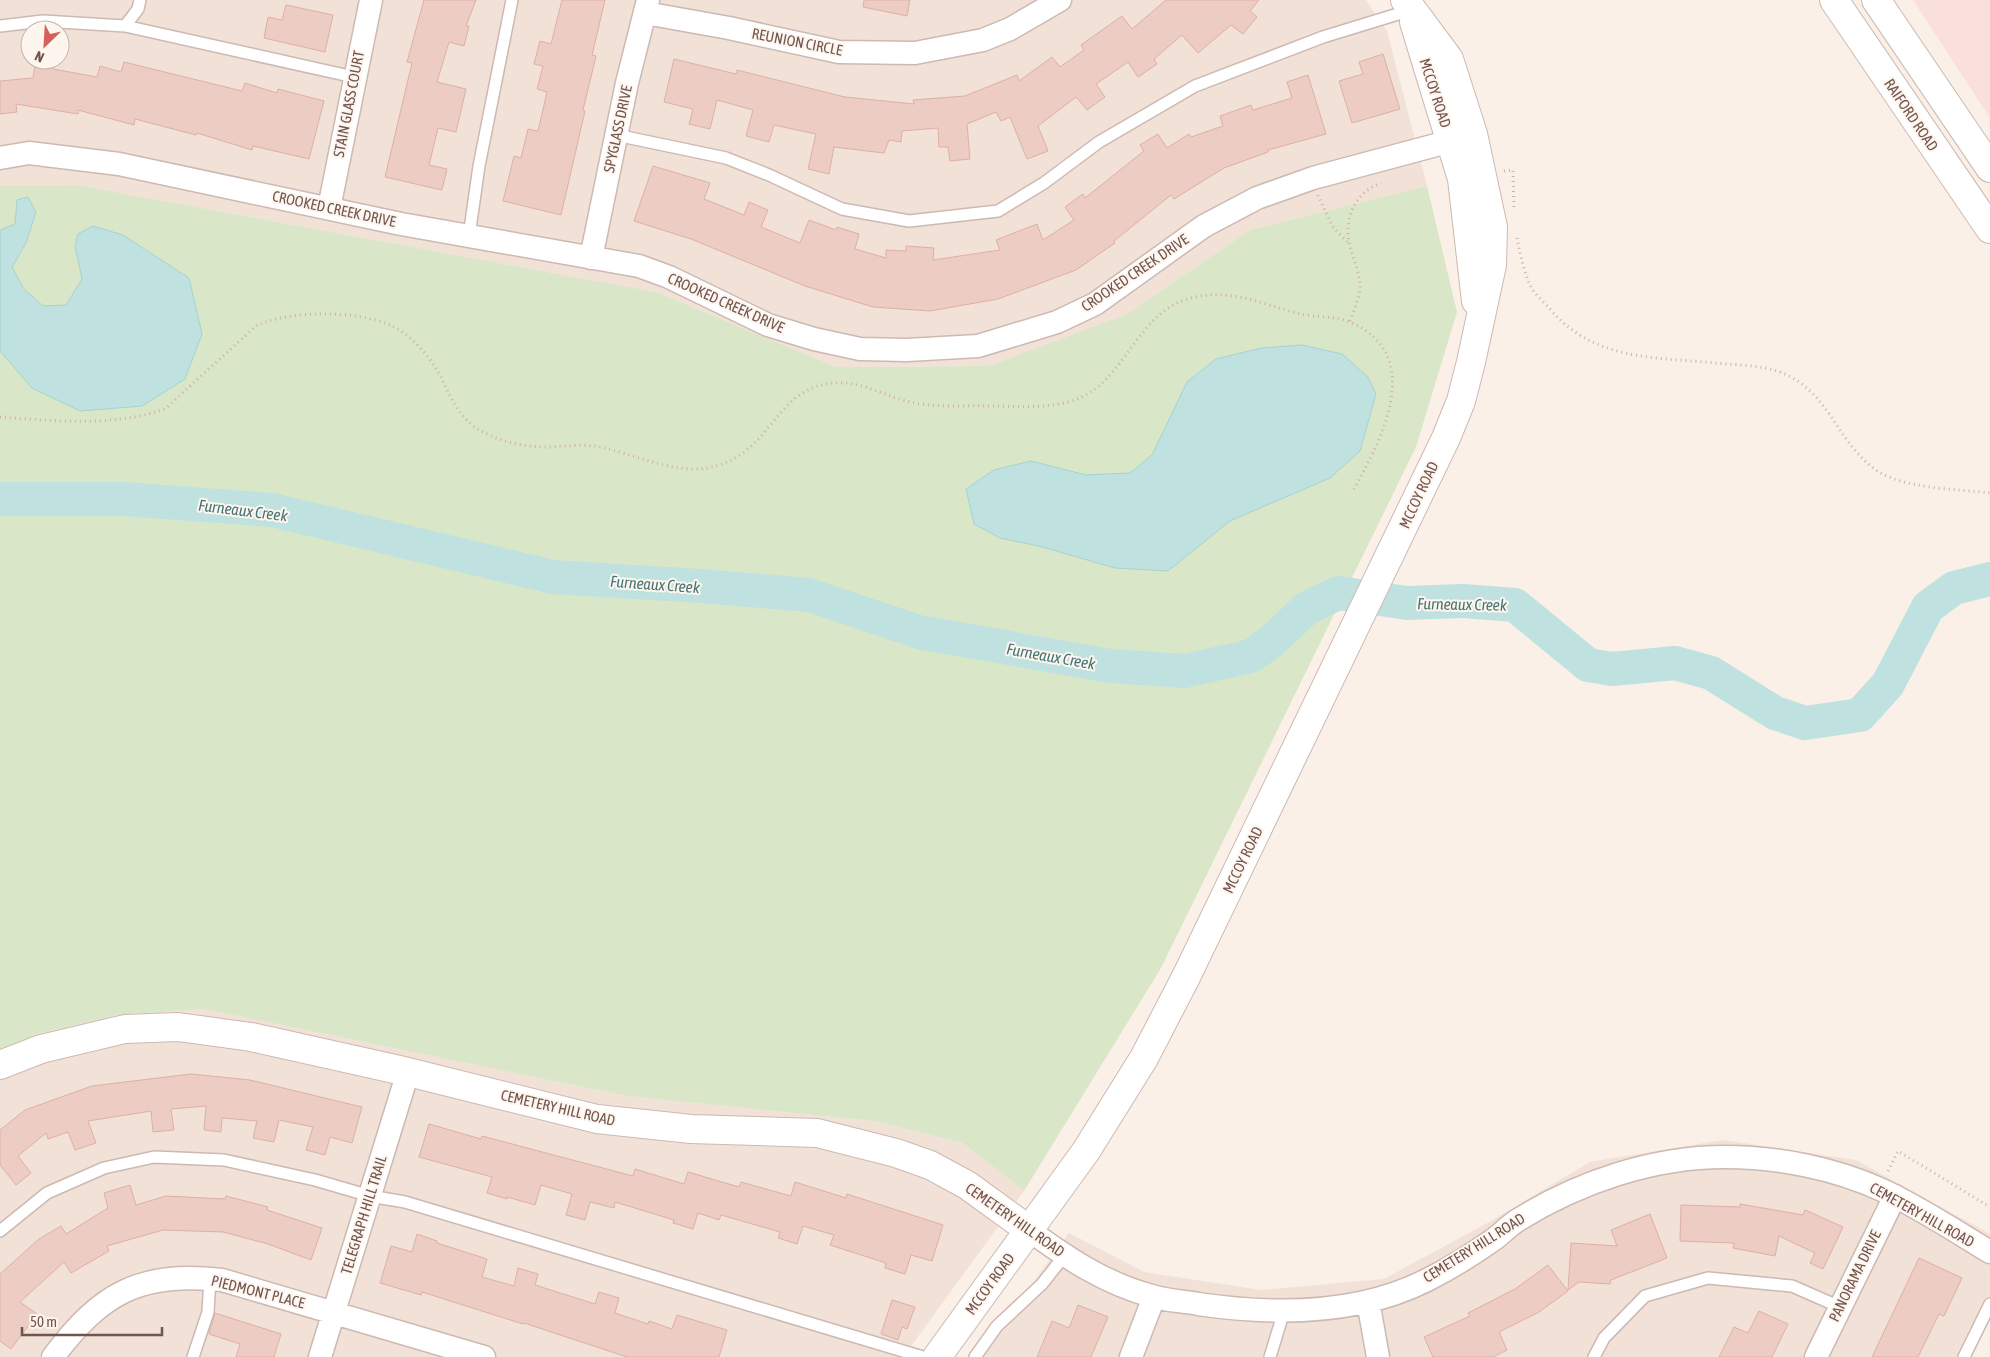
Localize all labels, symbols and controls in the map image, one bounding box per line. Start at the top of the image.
north arrow [20,20,70,70]
street label: REUNION CIRCLE [750,24,844,59]
text: N [32,48,47,66]
street label: STAIN GLASS COURT [330,49,367,159]
street label: MCCOY ROAD [1416,56,1455,130]
street label: RAIFORD ROAD [1881,75,1942,154]
street label: SPYGLASS DRIVE [600,83,635,174]
street label: CROOKED CREEK DRIVE [271,187,398,230]
street label: CROOKED CREEK DRIVE [1078,230,1192,315]
street label: CROOKED CREEK DRIVE [665,269,788,336]
street label: MCCOY ROAD [1396,459,1441,531]
water label: Furneaux Creek [197,496,290,525]
water label: Furneaux Creek [610,572,701,596]
water label: Furneaux Creek [1417,594,1508,614]
water label: Furneaux Creek [1005,639,1098,673]
street label: MCCOY ROAD [1219,824,1266,896]
street label: CEMETERY HILL ROAD [499,1086,617,1129]
street label: TELEGRAPH HILL TRAIL [337,1153,390,1276]
street label: CEMETERY HILL ROAD [963,1179,1068,1260]
street label: CEMETERY HILL ROAD [1867,1179,1977,1250]
street label: CEMETERY HILL ROAD [1420,1209,1528,1286]
street label: PANORAMA DRIVE [1825,1227,1884,1324]
street label: MCCOY ROAD [962,1250,1018,1318]
street label: PIEDMONT PLACE [210,1272,307,1312]
scale bar [22,1304,162,1336]
text: 50 m [30,1313,57,1330]

